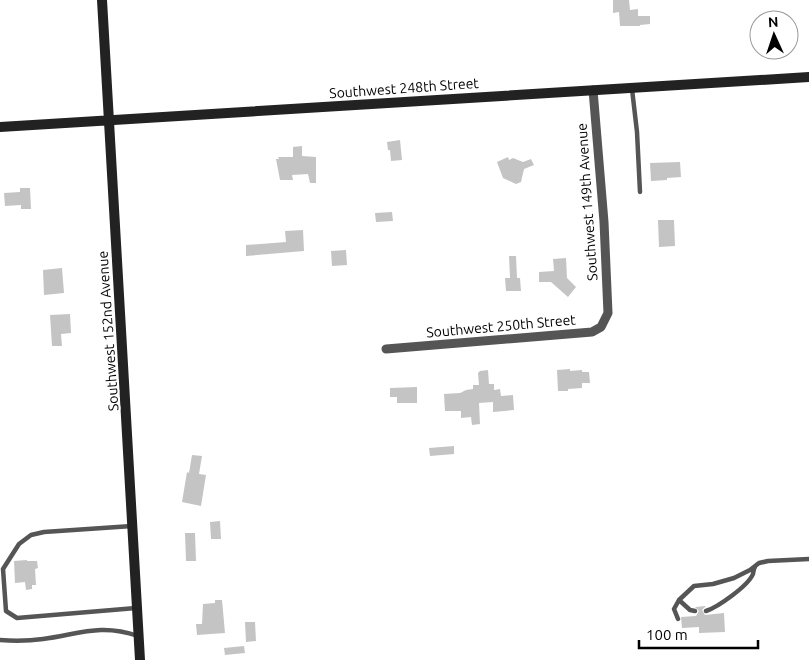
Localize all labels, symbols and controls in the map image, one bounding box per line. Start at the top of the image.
north arrow [749,10,799,60]
text: N [768,14,779,30]
street label: Southwest 248th Street [329,75,480,101]
street label: Southwest 149th Avenue [574,123,600,281]
street label: Southwest 152nd Avenue [94,250,122,412]
street label: Southwest 250th Street [426,311,577,340]
scale bar [639,618,758,650]
text: 100 m [646,626,688,643]

